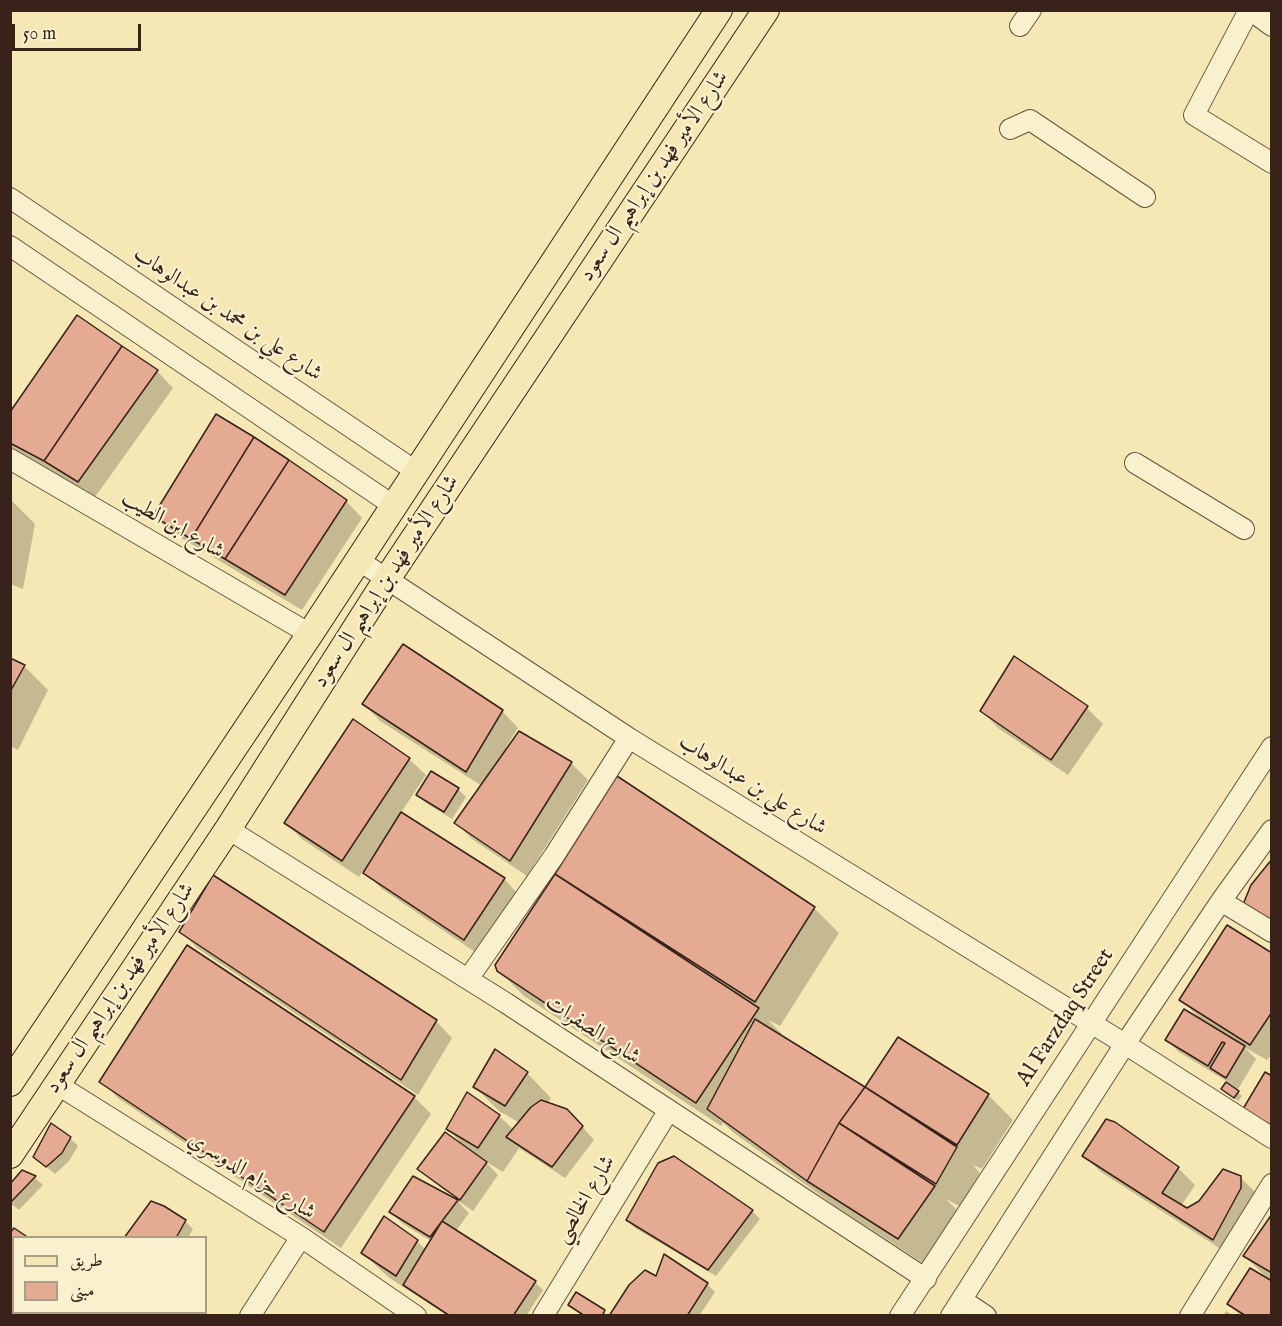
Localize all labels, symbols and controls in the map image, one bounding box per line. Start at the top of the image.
scale bar [15,12,144,50]
text: 50 m [23,23,56,46]
street label: شارع الأمير فهد بن إبراهيم ال سعود [575,67,735,287]
street label: شارع علي بن محمد بن عبدالوهاب [127,242,327,388]
street label: شارع الأمير فهد بن إبراهيم ال سعود [308,471,466,693]
street label: شارع ابن الطيب [116,486,228,566]
street label: شارع علي بن عبدالوهاب [673,730,831,842]
street label: شارع الأمير فهد بن إبراهيم ال سعود [41,879,201,1099]
street label: Al Farzdaq Street [1012,944,1120,1092]
street label: شارع الصفرات [539,990,645,1072]
street label: شارع حزام الدوسري [182,1127,320,1227]
street label: شارع الخالصي [549,1151,623,1249]
legend [12,1236,207,1314]
text: طريق [70,1250,103,1273]
text: مبنى [70,1280,95,1303]

